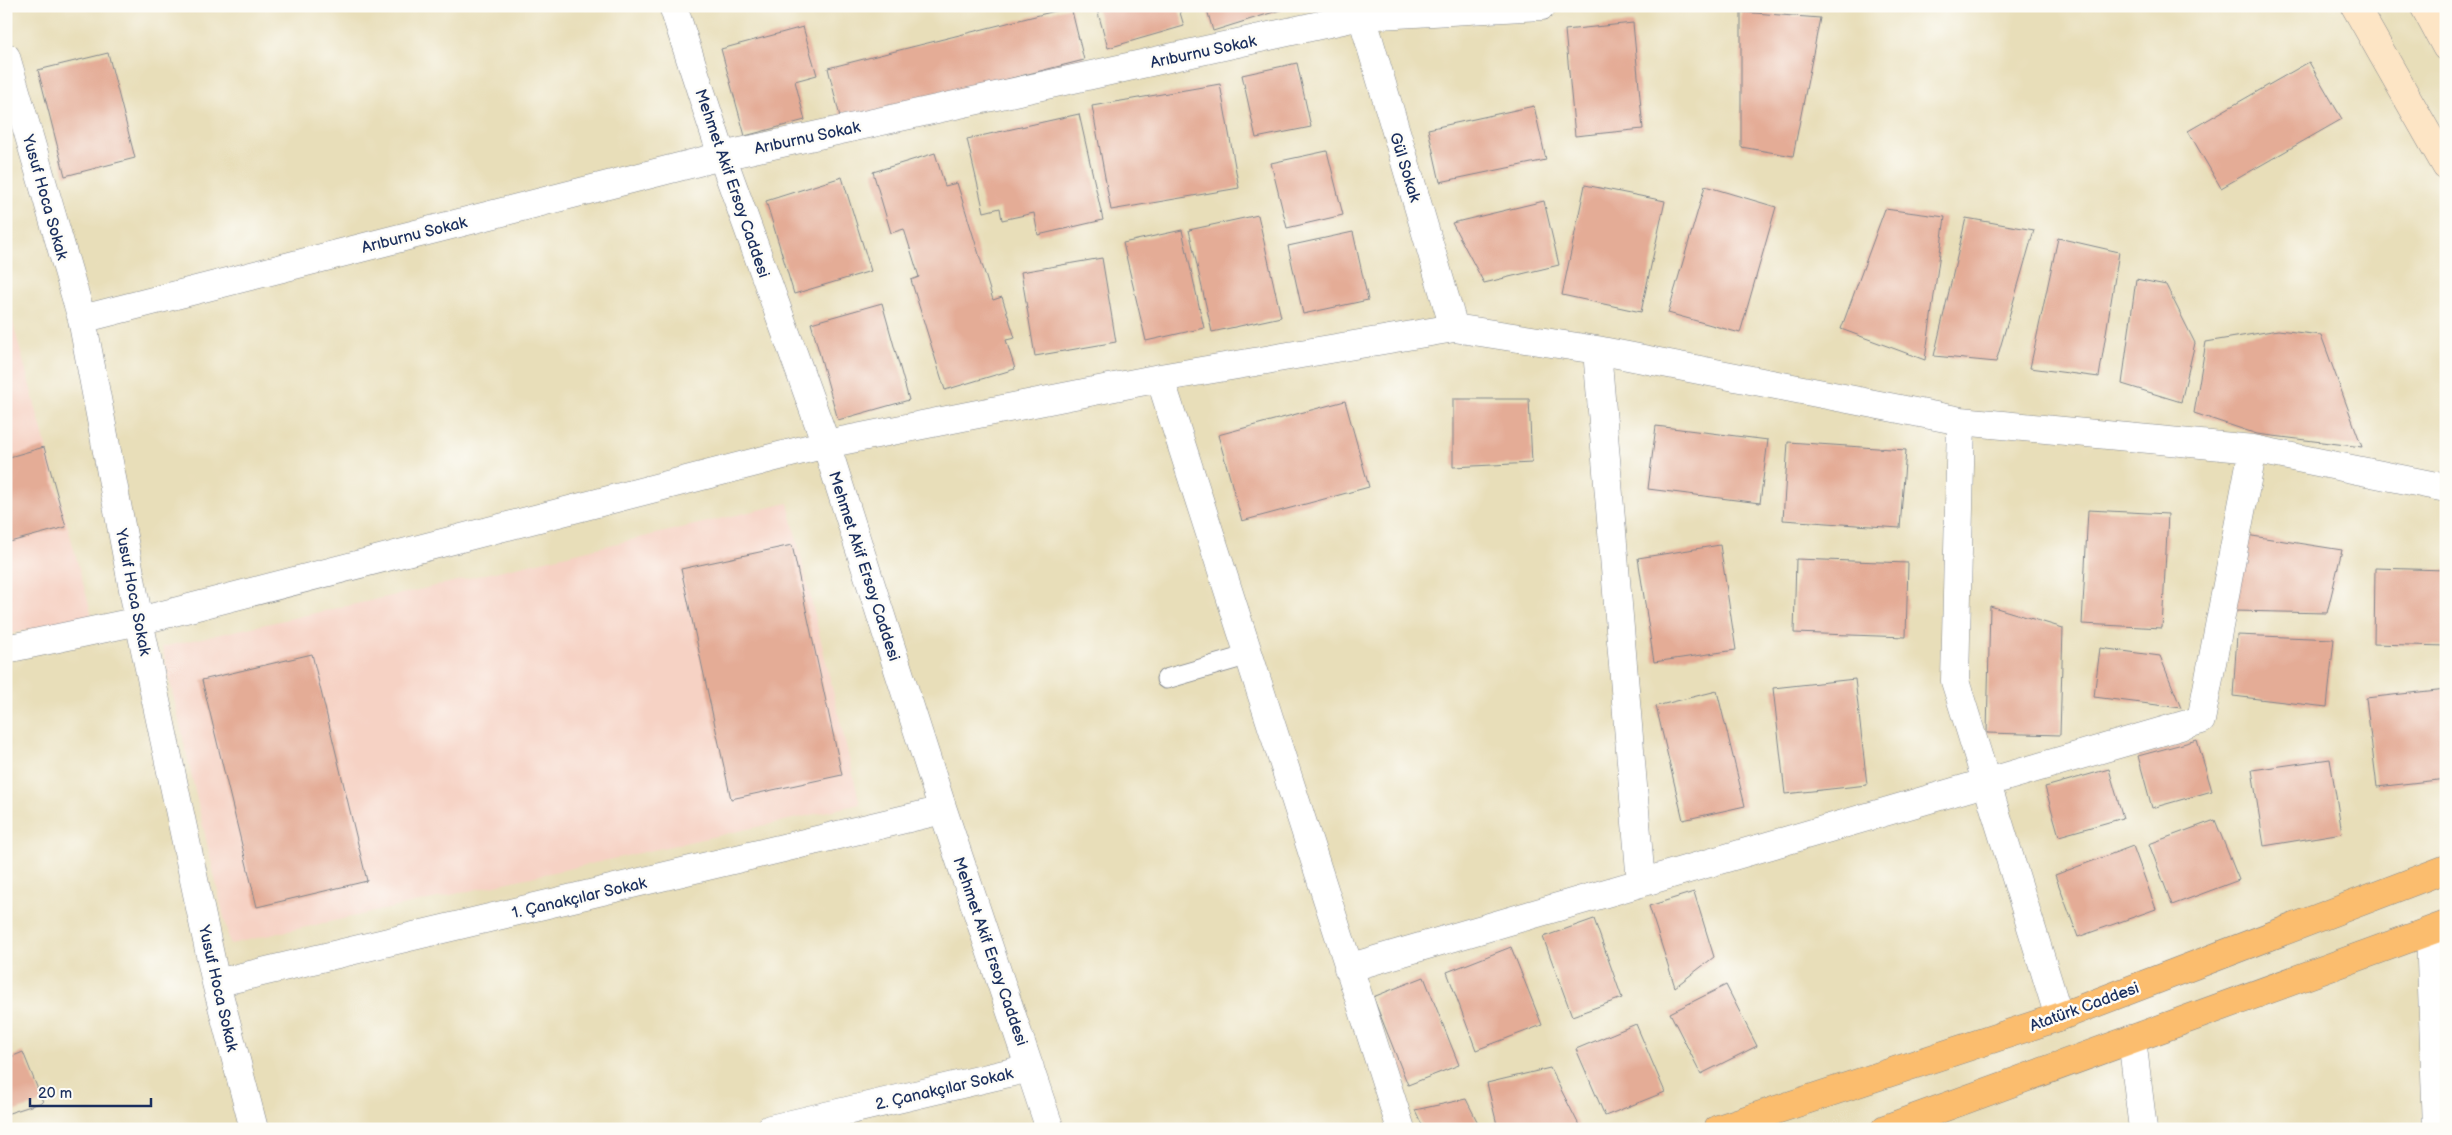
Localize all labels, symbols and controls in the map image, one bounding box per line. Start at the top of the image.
street label: Arıburnu Sokak [1149,32,1258,73]
street label: Mehmet Akif Ersoy Caddesi [690,87,773,280]
street label: Arıburnu Sokak [753,118,862,159]
street label: Gül Sokak [1385,130,1424,205]
street label: Yusuf Hoca Sokak [17,132,72,262]
street label: Arıburnu Sokak [360,213,469,258]
street label: Mehmet Akif Ersoy Caddesi [824,469,903,664]
street label: Yusuf Hoca Sokak [111,526,154,658]
street label: Mehmet Akif Ersoy Caddesi [948,855,1031,1048]
street label: 1. Çanakçılar Sokak [510,874,649,923]
street label: Yusuf Hoca Sokak [194,922,241,1054]
street label: Atatürk Caddesi [2027,979,2142,1036]
street label: 2. Çanakçılar Sokak [874,1064,1015,1115]
scale bar [30,1075,151,1107]
text: 20 m [38,1084,72,1103]

